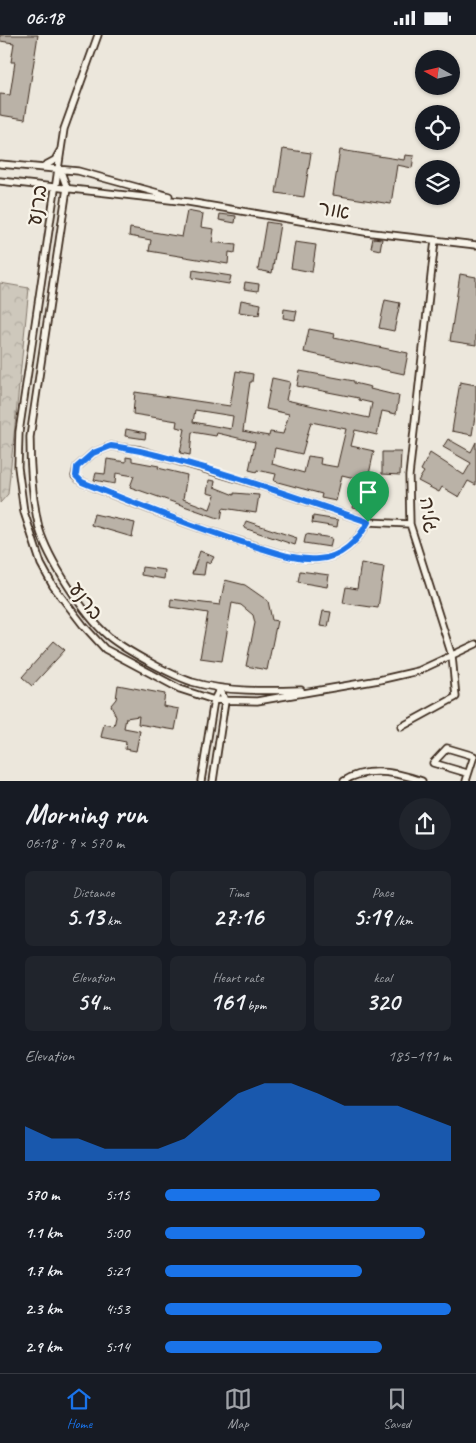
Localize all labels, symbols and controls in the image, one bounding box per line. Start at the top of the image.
text: 06:18 [25,6,63,30]
north arrow [415,50,460,95]
map controls [415,50,460,205]
button: locate [415,105,460,150]
button: layers [415,160,460,205]
street label: ברנע [21,183,53,227]
street label: אור [316,195,352,225]
pin [347,471,389,522]
icon: arrive [354,478,382,506]
street label: גליה [414,495,444,535]
street label: ברנע [64,577,108,625]
text: Morning run [25,796,147,831]
button: share [399,798,451,850]
text: 06:18 · 9 × 570 m [25,833,124,853]
text: Distance [72,884,114,901]
text: Time [227,884,249,901]
text: Pace [372,884,393,901]
text: 5.13 [66,901,104,933]
text: 27:16 [213,901,263,933]
text: 5:19 [353,901,391,933]
text: km [104,912,121,929]
text: /km [391,912,413,929]
text: Elevation [72,969,115,986]
text: Heart rate [212,969,264,986]
text: kcal [373,969,392,986]
text: 54 [77,986,99,1018]
text: 161 [210,986,244,1018]
text: 320 [366,986,400,1018]
text: m [99,997,110,1014]
text: bpm [244,997,266,1014]
text: Elevation [25,1046,74,1066]
text: 185–191 m [388,1046,451,1066]
text: 570 m [25,1185,59,1205]
text: 5:15 [105,1185,130,1205]
text: 1.1 km [25,1223,62,1243]
text: 5:00 [105,1223,130,1243]
text: 1.7 km [25,1261,62,1281]
text: 5:21 [105,1261,130,1281]
text: 2.3 km [25,1299,62,1319]
text: 4:53 [105,1299,130,1319]
text: 2.9 km [25,1337,62,1357]
text: 5:14 [105,1337,130,1357]
tab: Home [65,1385,93,1432]
tab: Map [224,1385,252,1432]
tab: Saved [383,1385,411,1432]

